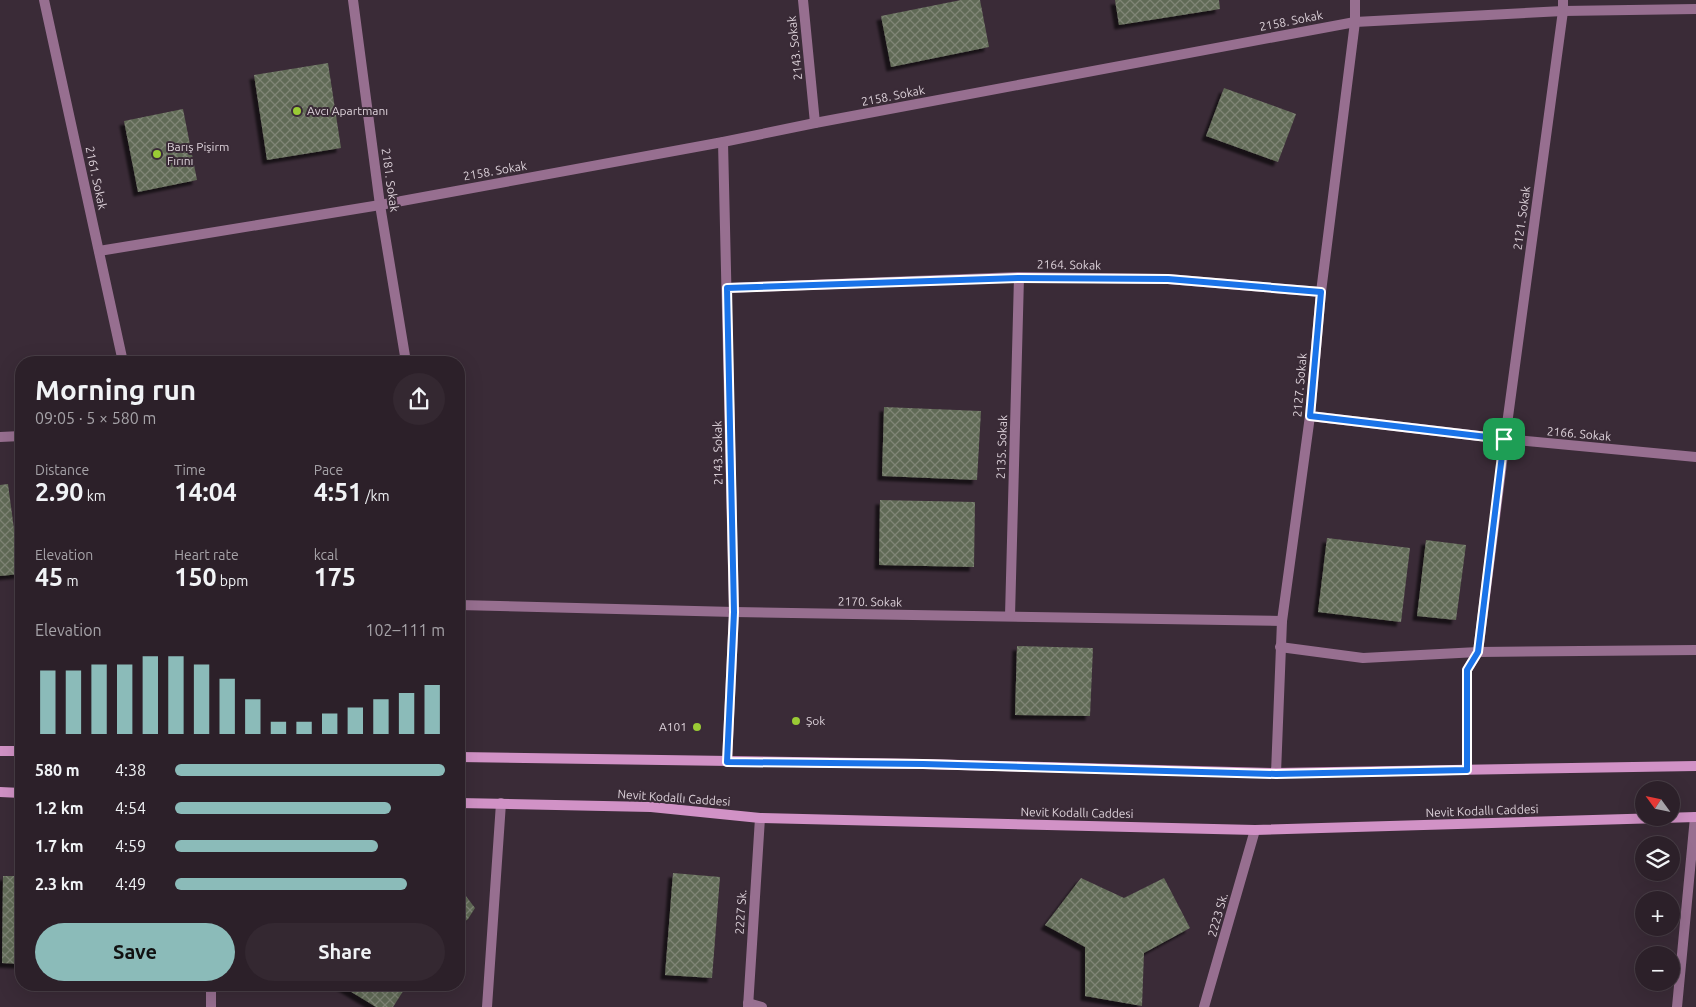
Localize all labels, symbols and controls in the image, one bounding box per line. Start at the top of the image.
street label: 2158. Sokak [1258,8,1324,33]
street label: 2143. Sokak [785,15,804,81]
street label: 2158. Sokak [860,83,926,108]
place label: Avcı Apartmanı [307,104,388,117]
marker: Avcı Apartmanı [291,105,303,117]
place label: Barış Pişirm Fırını [167,140,229,167]
street label: 2161. Sokak [83,145,110,211]
street label: 2181. Sokak [380,147,401,213]
marker: Barış Pişirm Fırını [151,148,163,160]
street label: 2158. Sokak [462,159,528,182]
street label: 2121. Sokak [1511,185,1532,251]
street label: 2164. Sokak [1037,257,1101,272]
street label: 2127. Sokak [1290,352,1309,418]
button: share [393,373,445,425]
text: Morning run [35,374,196,405]
text: 09:05 · 5 × 580 m [35,409,156,427]
street label: 2135. Sokak [994,415,1009,479]
pin [1483,418,1525,460]
street label: 2143. Sokak [710,421,725,485]
street label: 2166. Sokak [1546,424,1612,443]
icon: arrive [1490,425,1518,453]
text: Distance [35,462,89,478]
text: Time [174,462,206,478]
text: Pace [314,462,343,478]
text: 2.90 [35,478,83,506]
text: 14:04 [174,478,237,506]
text: 4:51 [314,478,362,506]
text: km [83,488,106,504]
text: /km [362,488,390,504]
text: Elevation [35,547,93,563]
text: Heart rate [174,547,239,563]
text: kcal [314,547,338,563]
text: 45 [35,563,63,591]
text: 150 [174,563,217,591]
text: 175 [314,563,356,591]
text: m [63,573,79,589]
text: bpm [217,573,248,589]
street label: 2170. Sokak [838,594,902,609]
text: Elevation [35,621,102,639]
text: 102–111 m [365,621,445,639]
place label: Şok [806,714,825,727]
marker: Şok [790,715,802,727]
place label: A101 [659,720,687,733]
marker: A101 [691,721,703,733]
text: 580 m [35,761,80,779]
text: 4:38 [115,761,146,779]
north arrow [1635,781,1680,826]
map controls [1635,781,1680,991]
street label: Nevit Kodallı Caddesi [617,787,731,808]
text: 1.2 km [35,799,84,817]
text: 4:54 [115,799,146,817]
street label: Nevit Kodallı Caddesi [1425,802,1539,819]
street label: Nevit Kodallı Caddesi [1020,805,1134,820]
button: layers [1635,836,1680,881]
text: 1.7 km [35,837,84,855]
text: 4:59 [115,837,146,855]
text: 2.3 km [35,875,84,893]
text: 4:49 [115,875,146,893]
street label: 2227 Sk. [732,889,749,935]
street label: 2223 Sk. [1205,891,1230,938]
button: + [1635,891,1680,936]
button: Save [35,923,235,981]
button: Share [245,923,445,981]
button: − [1635,946,1680,991]

